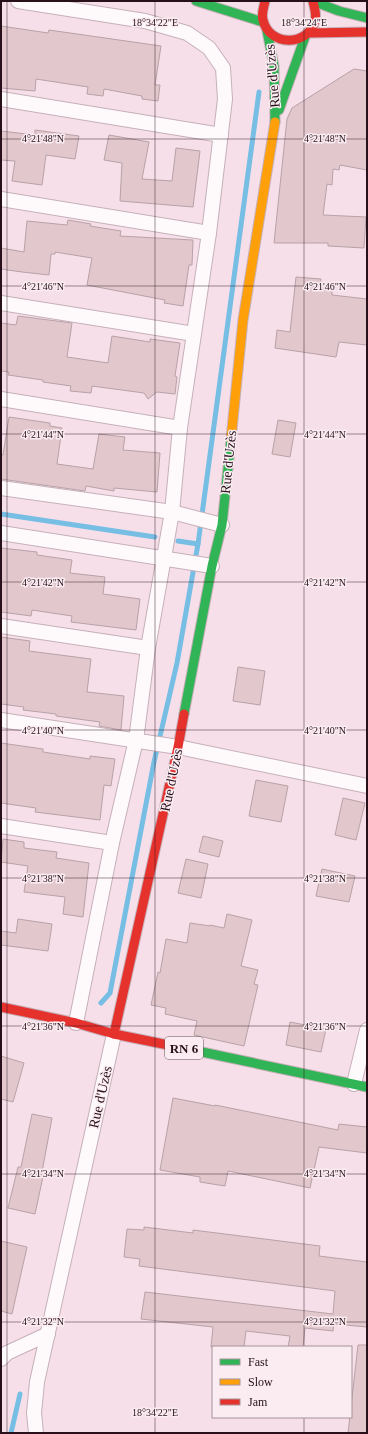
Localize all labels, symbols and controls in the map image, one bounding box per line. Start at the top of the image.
text: 18°34'22"E [132,17,178,28]
text: 18°34'24"E [281,17,327,28]
street label: Rue d'Uzès [262,44,283,108]
text: 4°21'48"N [22,133,64,144]
text: 4°21'48"N [304,133,346,144]
text: 4°21'46"N [22,281,64,292]
text: 4°21'46"N [304,281,346,292]
text: 4°21'44"N [22,429,64,440]
text: 4°21'44"N [304,429,346,440]
street label: Rue d'Uzès [218,430,239,494]
text: 4°21'42"N [22,577,64,588]
text: 4°21'42"N [304,577,346,588]
text: 4°21'40"N [22,725,64,736]
text: 4°21'40"N [304,725,346,736]
street label: Rue d'Uzès [158,747,185,813]
text: 4°21'38"N [22,873,64,884]
text: 4°21'38"N [304,873,346,884]
text: 4°21'36"N [22,1021,64,1032]
text: 4°21'36"N [304,1021,346,1032]
road number: RN 6 [165,1037,203,1059]
street label: Rue d'Uzès [86,1064,115,1130]
text: 4°21'34"N [22,1168,64,1179]
text: 4°21'34"N [304,1168,346,1179]
text: 4°21'32"N [22,1316,64,1327]
text: 4°21'32"N [304,1316,346,1327]
legend [212,1346,352,1418]
text: Fast [248,1355,269,1369]
text: Slow [248,1375,273,1389]
text: Jam [248,1395,268,1409]
text: 18°34'22"E [132,1407,178,1418]

